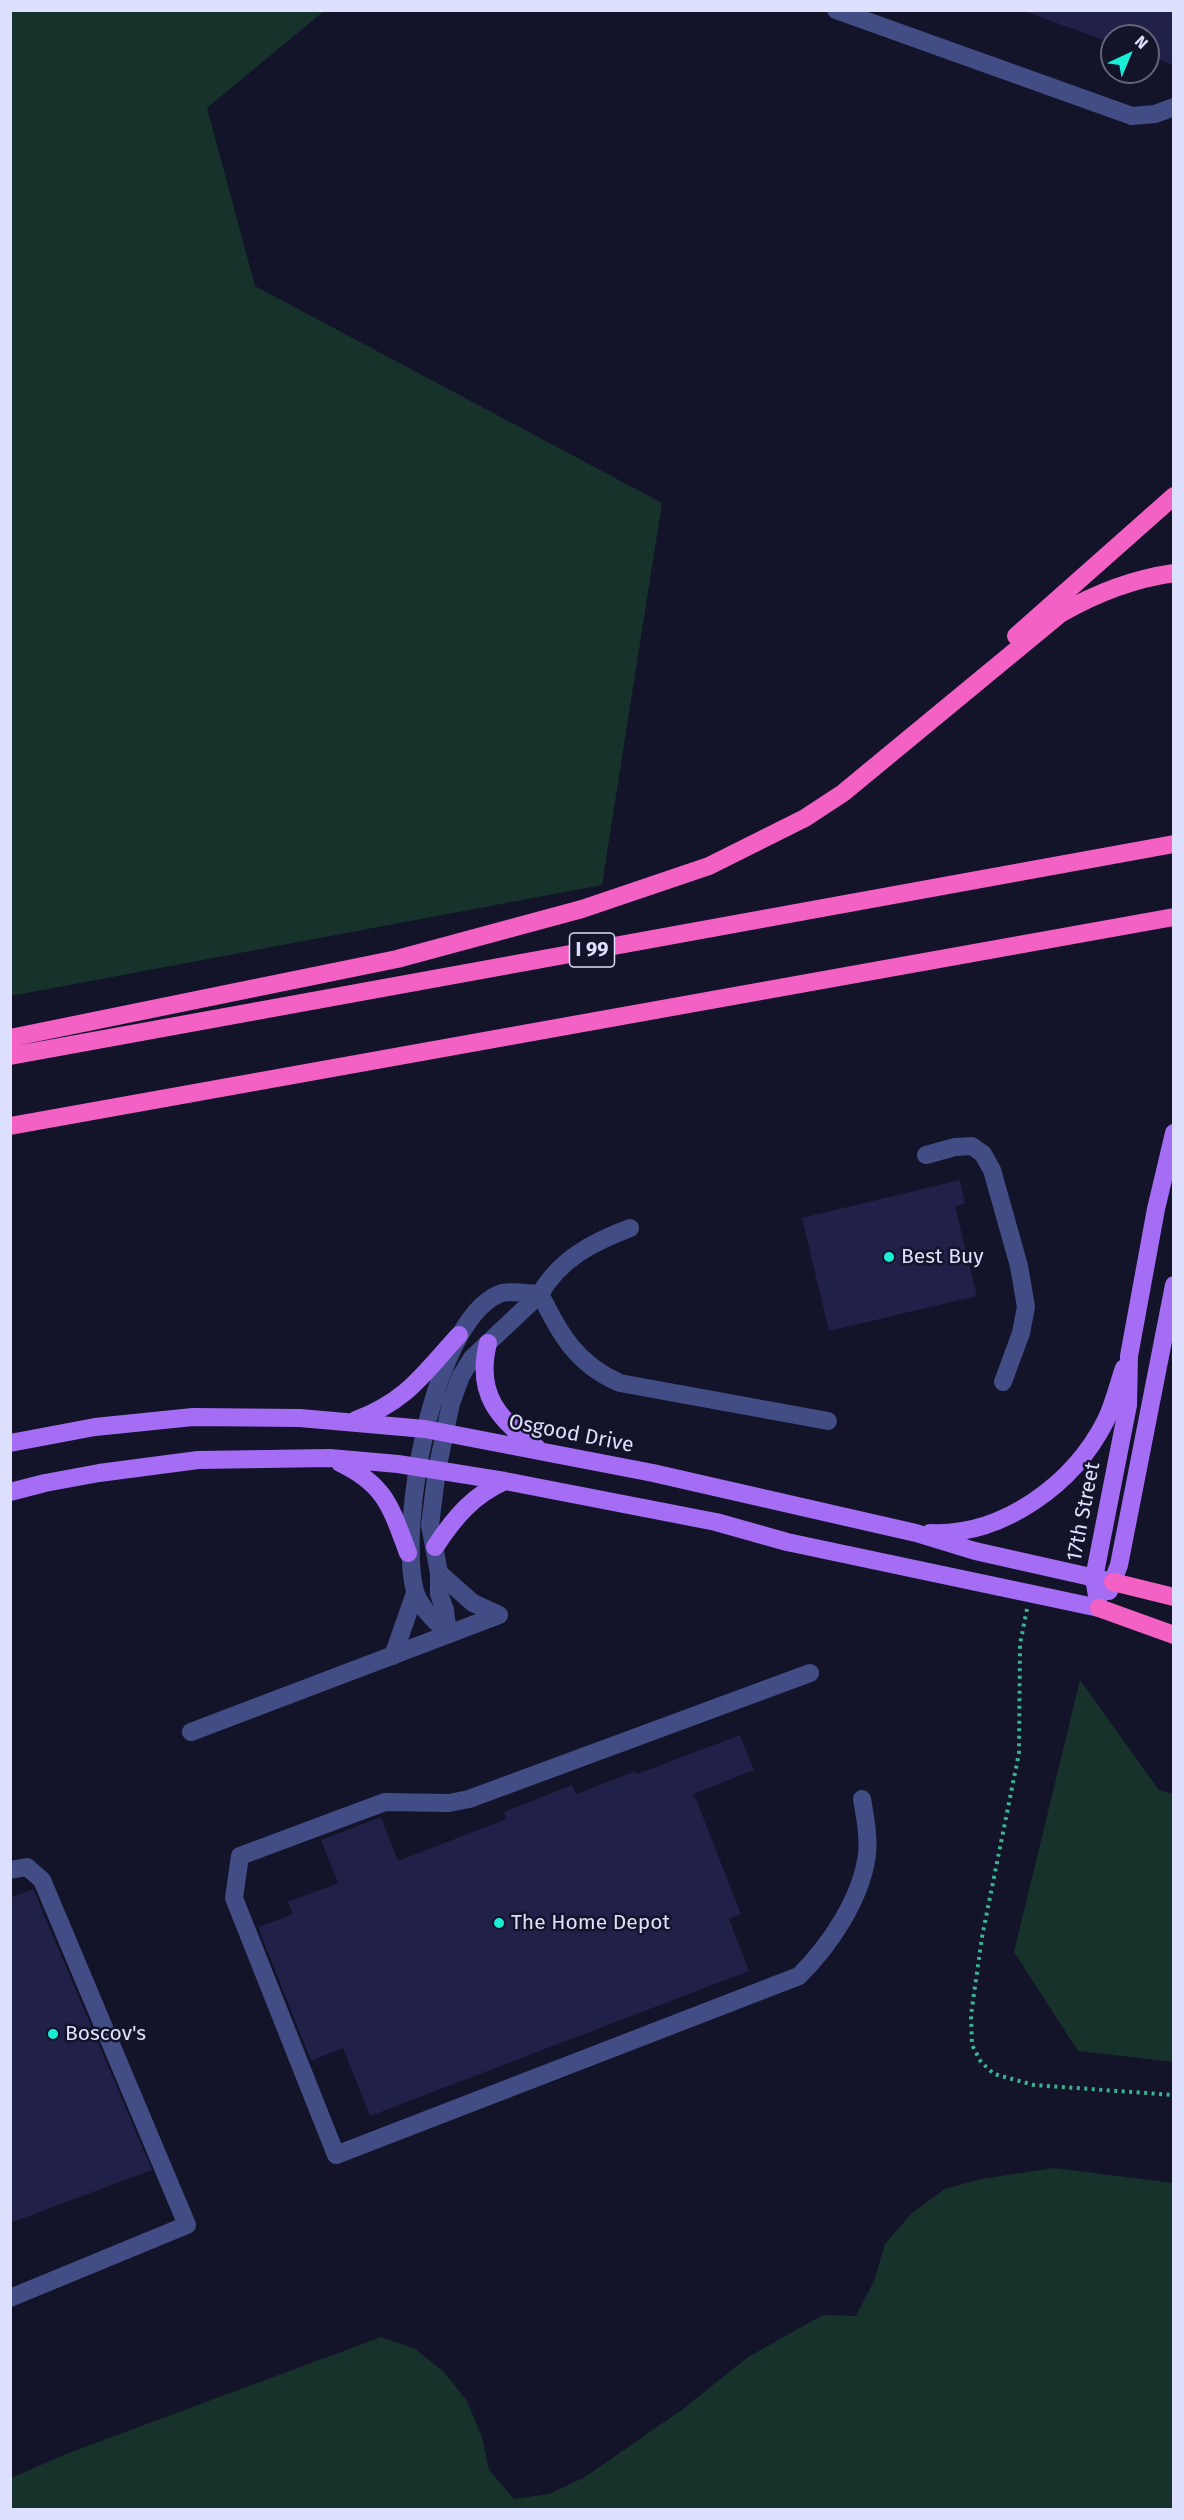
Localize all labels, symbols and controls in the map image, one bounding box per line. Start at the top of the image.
north arrow [1100,24,1160,84]
text: N [1131,32,1152,53]
road number: I 99 [570,933,614,967]
place label: Best Buy [901,1244,983,1270]
marker: Best Buy [882,1250,896,1264]
street label: Osgood Drive [506,1410,636,1458]
street label: 17th Street [1062,1460,1106,1564]
place label: The Home Depot [511,1910,670,1936]
marker: The Home Depot [492,1916,506,1930]
place label: Boscov's [65,2021,146,2047]
marker: Boscov's [46,2027,60,2041]

